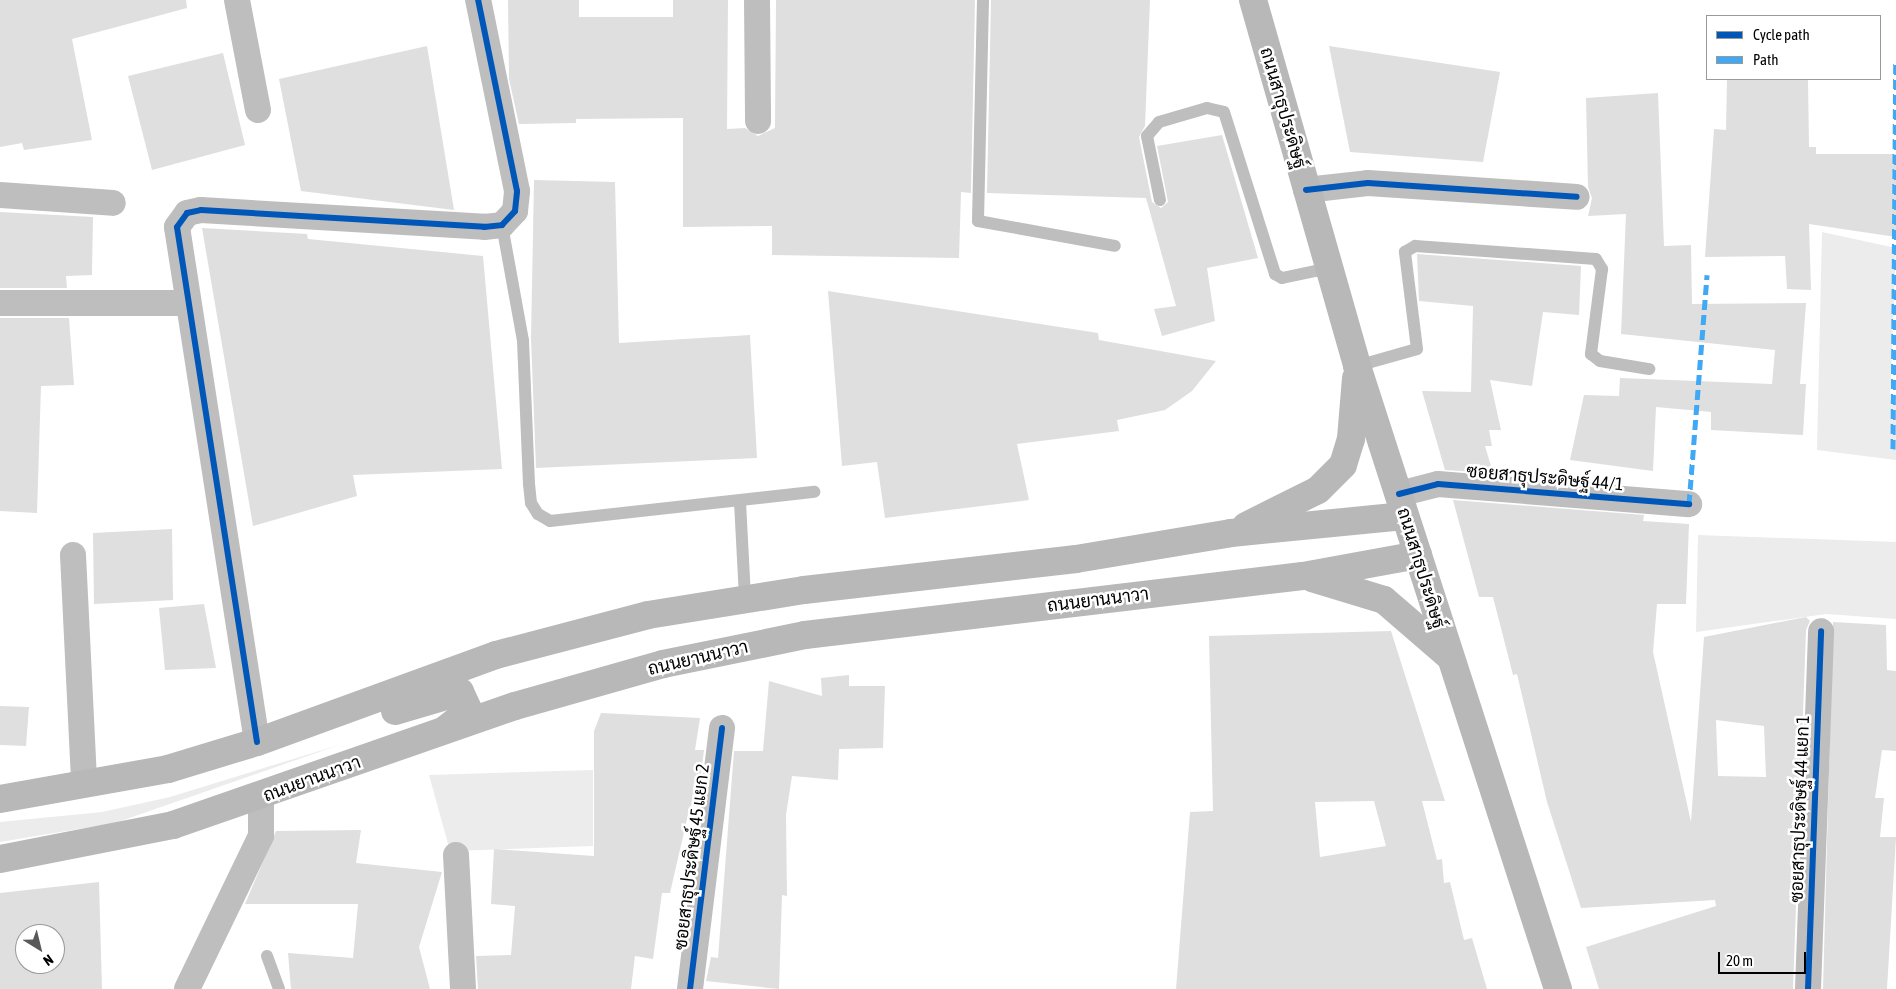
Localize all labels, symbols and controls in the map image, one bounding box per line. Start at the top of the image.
legend [1706,15,1881,80]
text: Cycle path [1753,26,1810,43]
street label: ถนนสาธุประดิษฐ์ [1255,45,1311,171]
text: Path [1753,51,1779,68]
street label: ซอยสาธุประดิษฐ์ 44/1 [1466,460,1624,496]
street label: ถนนสาธุประดิษฐ์ [1392,505,1450,631]
street label: ถนนยานนาวา [1046,583,1150,617]
street label: ถนนยานนาวา [646,636,750,680]
street label: ซอยสาธุประดิษฐ์ 44 แยก 1 [1786,715,1814,903]
street label: ถนนยานนาวา [260,751,364,807]
street label: ซอยสาธุประดิษฐ์ 45 แยก 2 [670,763,714,951]
north arrow [15,924,65,974]
scale bar [1721,942,1808,974]
text: N [40,951,56,969]
text: 20 m [1726,952,1753,969]

